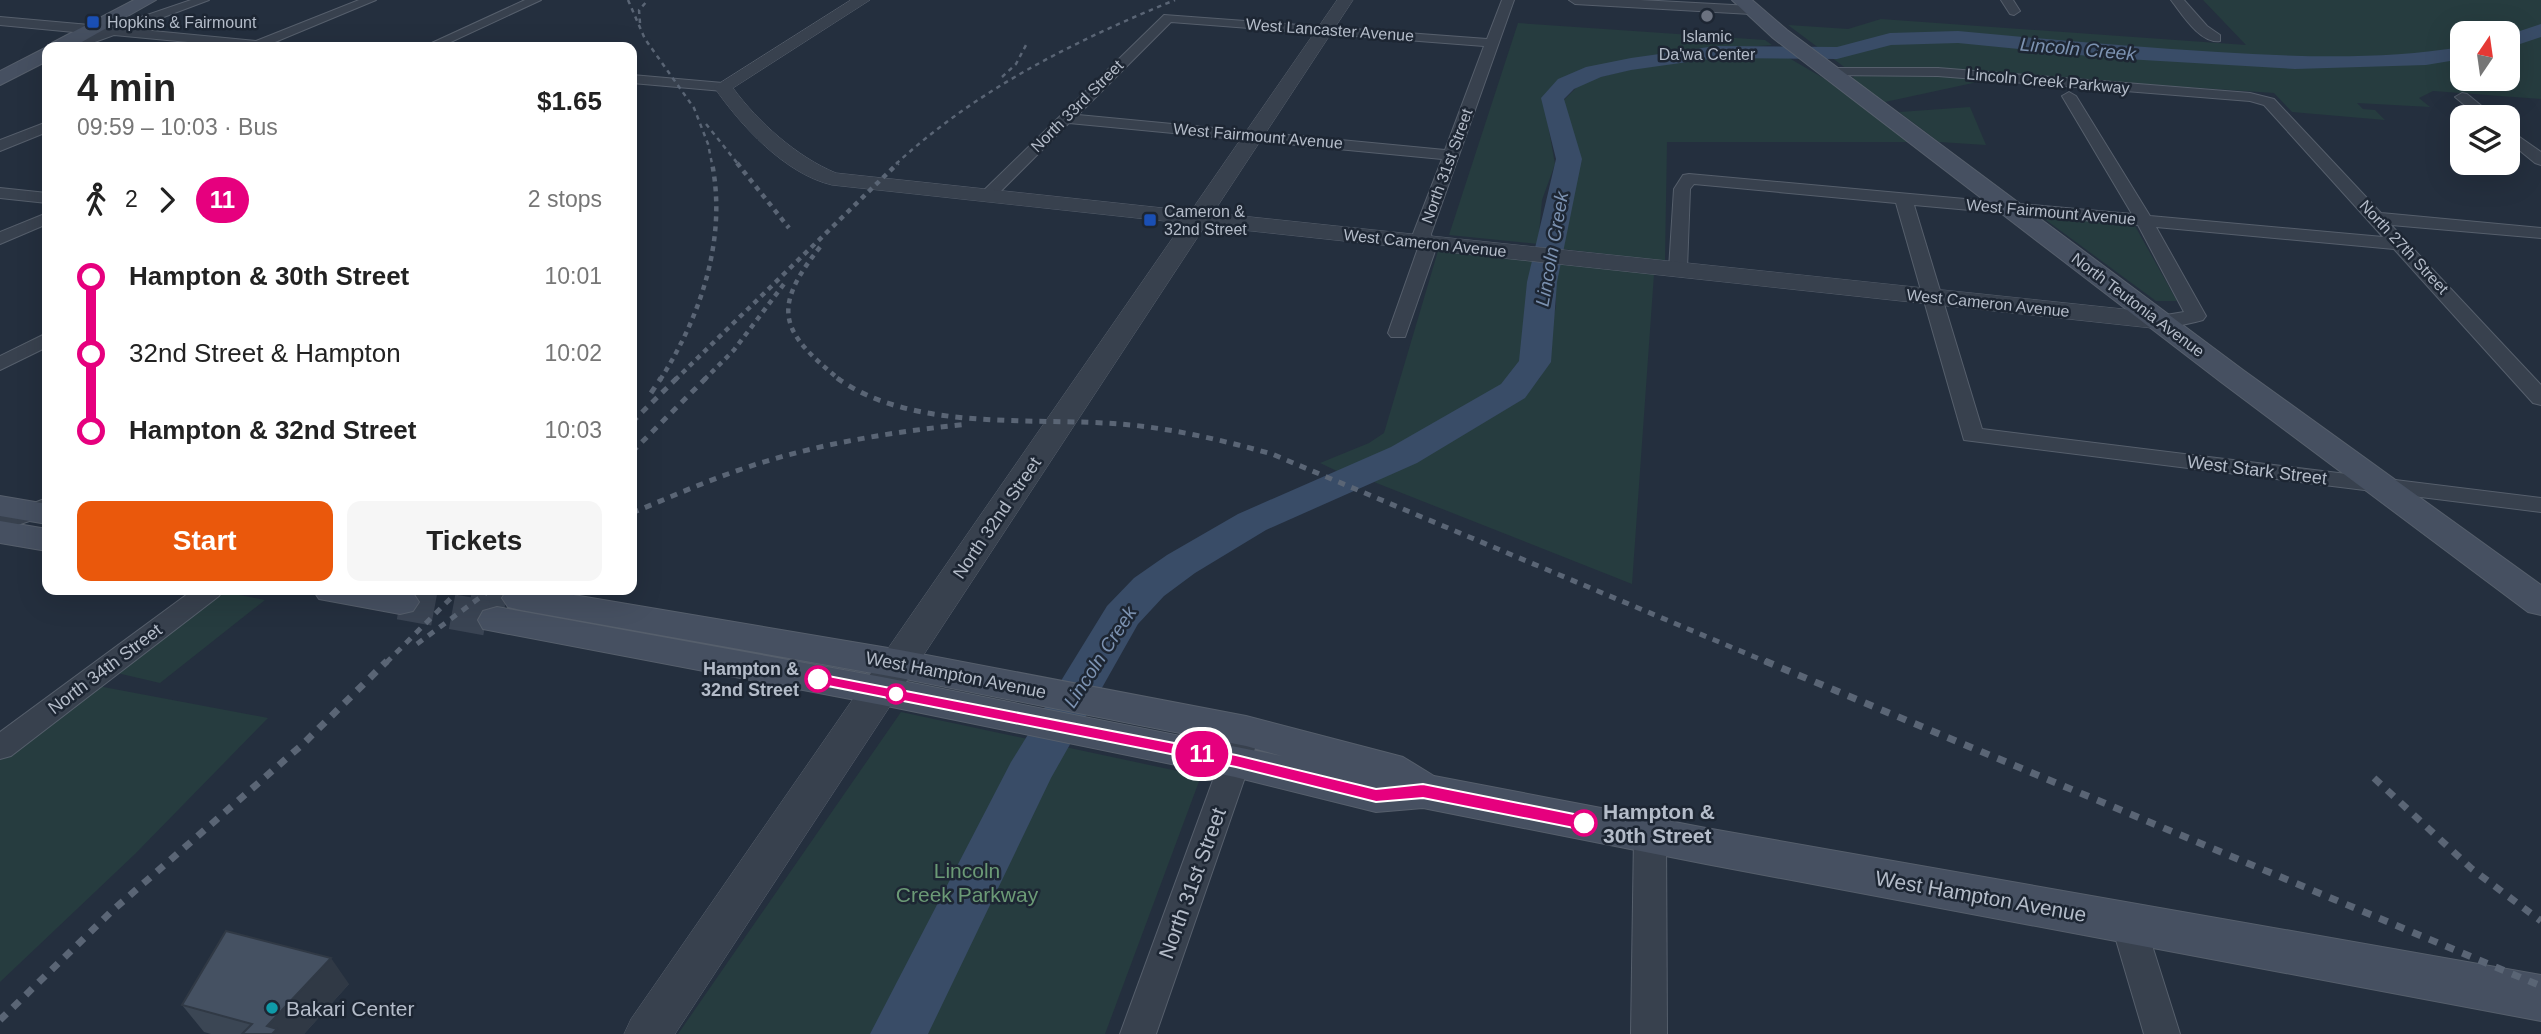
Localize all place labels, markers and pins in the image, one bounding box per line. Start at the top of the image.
marker: Islamic Da'wa Center [1699,8,1715,24]
marker: Hopkins & Fairmount [85,14,101,30]
place label: Hopkins & Fairmount [107,14,257,31]
place label: Islamic Da'wa Center [1659,28,1756,63]
place label: Cameron & 32nd Street [1164,203,1247,238]
marker: Cameron & 32nd Street [1142,212,1158,228]
place label: Hampton & 32nd Street [701,659,799,700]
marker: Hampton & 32nd Street [805,666,831,692]
unlabelled marker [886,684,906,704]
place label: Hampton & 30th Street [1603,800,1715,847]
marker: Hampton & 30th Street [1571,810,1597,836]
place label: Bakari Center [286,997,414,1020]
marker: Bakari Center [264,1000,280,1016]

